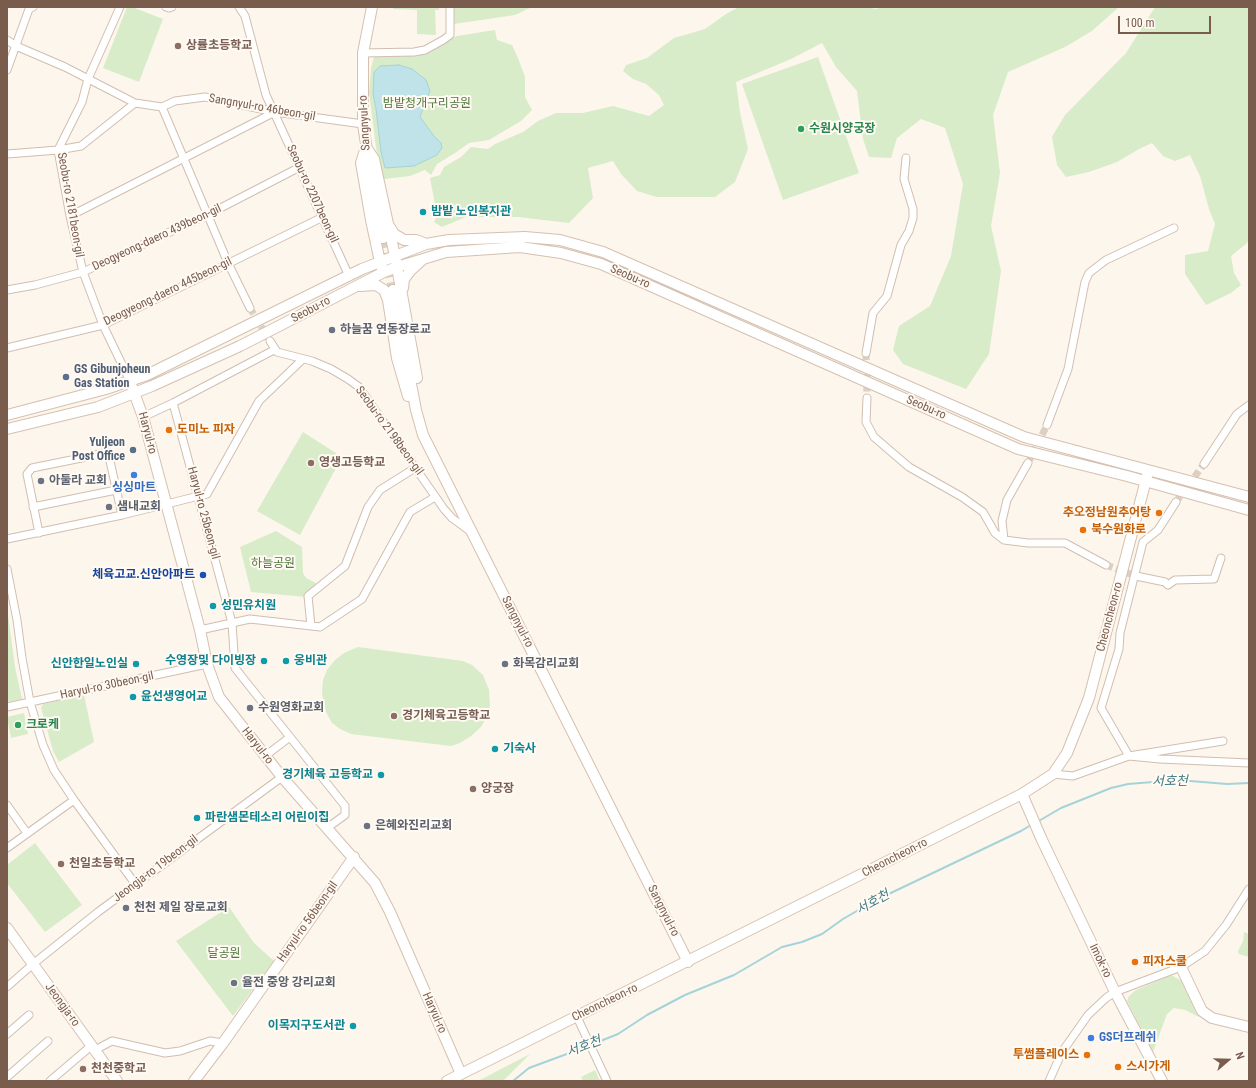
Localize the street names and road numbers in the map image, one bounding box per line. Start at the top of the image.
street label: Sangnyul-ro 46beon-gil [208,92,316,124]
street label: Sangnyul-ro [356,95,374,151]
street label: Seobu-ro 2207beon-gil [283,143,341,245]
street label: Seobu-ro 2181beon-gil [54,151,86,259]
street label: Deogyeong-daero 439beon-gil [90,202,224,274]
street label: Deogyeong-daero 445beon-gil [102,255,234,329]
street label: Seobu-ro [608,262,652,292]
street label: Seobu-ro [289,294,333,326]
street label: Seobu-ro 2198beon-gil [352,384,426,478]
street label: Seobu-ro [904,393,948,423]
street label: Haryul-ro [134,410,160,456]
street label: Haryul-ro 25beon-gil [184,465,222,561]
street label: Cheoncheon-ro [1094,581,1126,653]
street label: Sangnyul-ro [498,594,536,650]
street label: Haryul-ro 30beon-gil [59,669,155,703]
street label: Haryul-ro [238,725,276,767]
street label: Jeongja-ro 19beon-gil [111,832,201,906]
street label: Cheoncheon-ro [860,835,930,881]
street label: Haryul-ro 56beon-gil [275,879,341,965]
street label: Sangnyul-ro [644,883,682,939]
street label: Imok-ro [1086,942,1114,980]
street label: Jeongja-ro [41,980,83,1030]
street label: Cheoncheon-ro [570,981,640,1025]
street label: Haryul-ro [419,990,449,1036]

